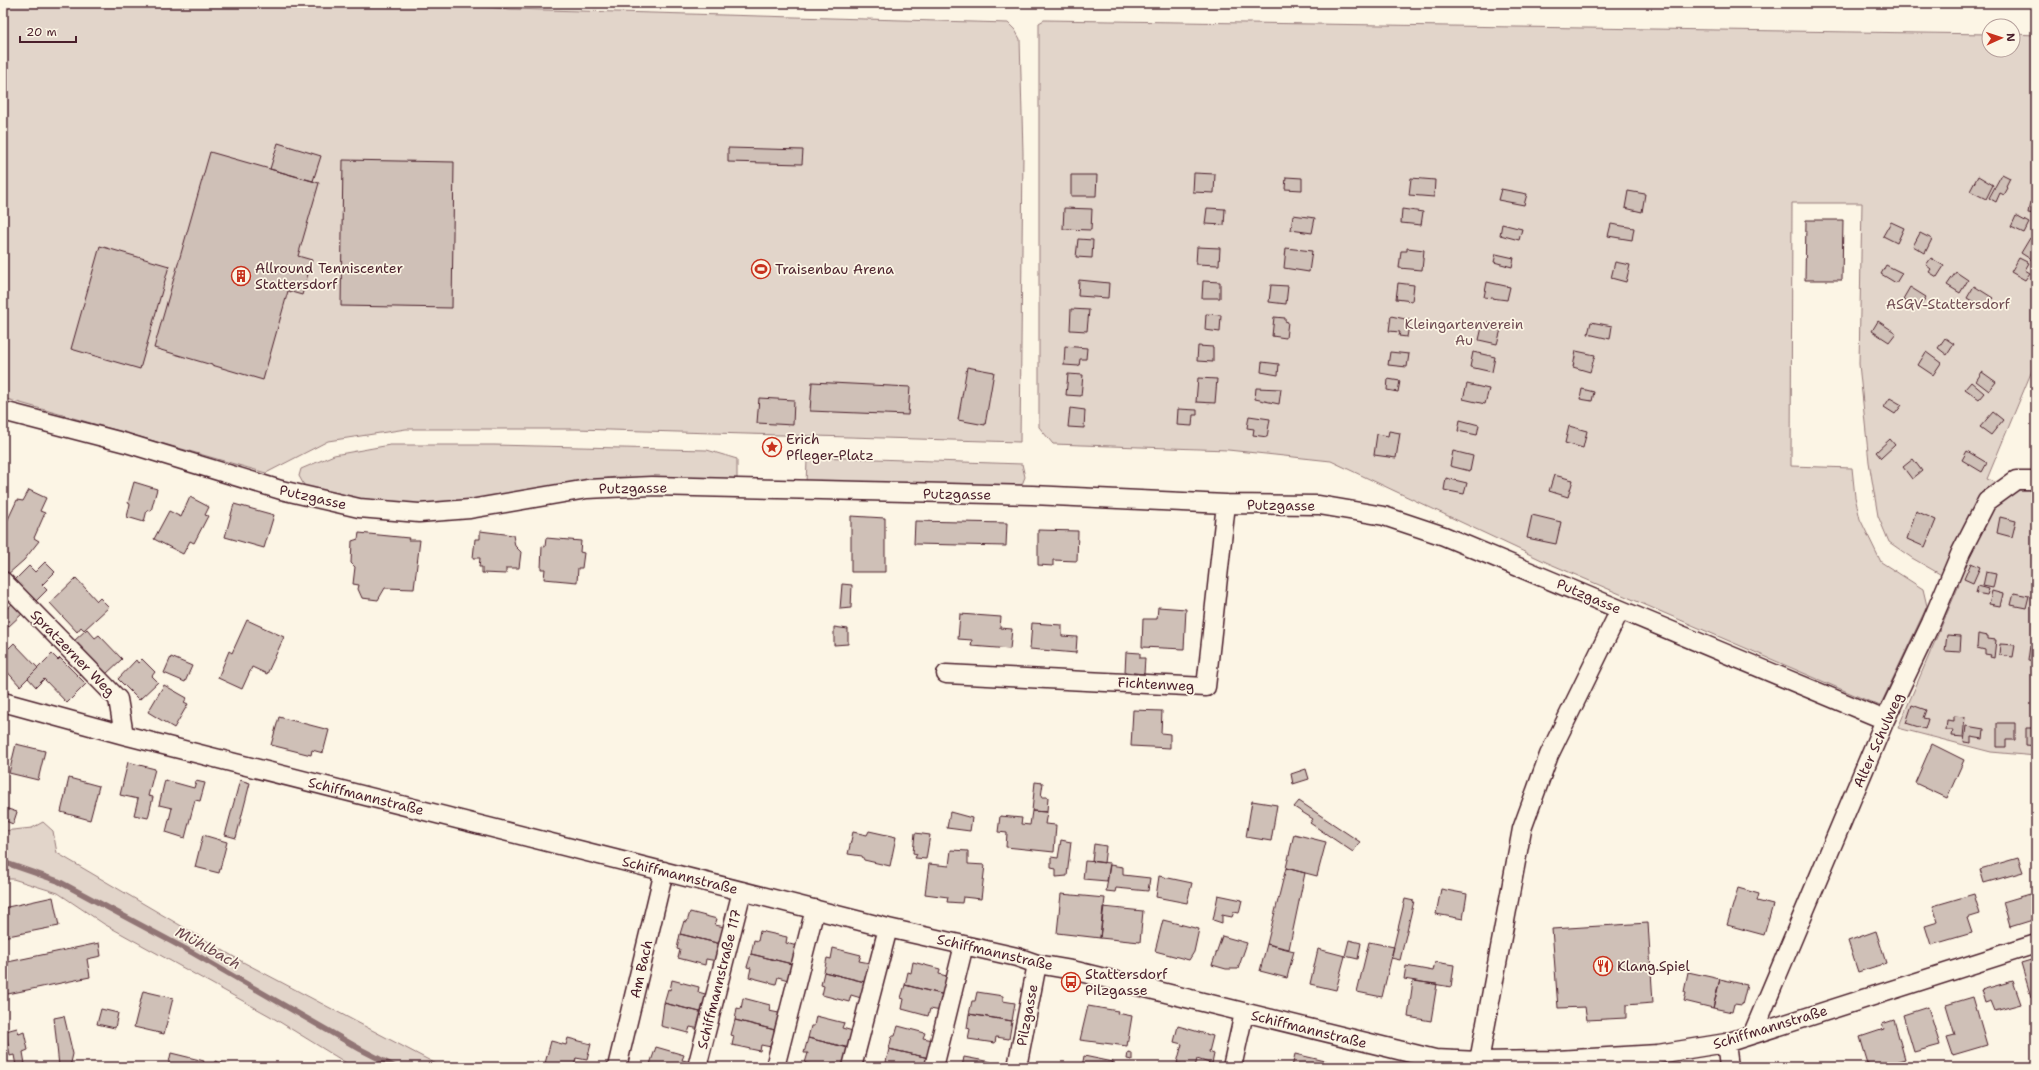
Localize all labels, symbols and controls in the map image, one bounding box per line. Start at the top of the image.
scale bar [20,18,76,44]
north arrow [1981,18,2021,58]
text: 20 m [26,24,57,40]
text: N [2003,33,2018,43]
sports icon: Traisenbau Arena [750,258,772,280]
place label: Allround Tenniscenter Stattersdorf [255,259,403,293]
place label: Traisenbau Arena [775,260,894,278]
building icon: Allround Tenniscenter Stattersdorf [230,265,252,287]
park label: ASGV-Stattersdorf [1886,295,2011,313]
park label: Kleingartenverein Au [1405,315,1524,349]
place label: Erich Pfleger-Platz [786,430,874,464]
place icon: Erich Pfleger-Platz [761,436,783,458]
street label: Putzgasse [599,478,667,498]
street label: Putzgasse [278,481,348,513]
street label: Putzgasse [923,484,991,504]
street label: Putzgasse [1247,495,1315,515]
street label: Putzgasse [1554,574,1624,618]
street label: Spratzerner Weg [27,606,119,700]
street label: Fichtenweg [1117,673,1195,695]
street label: Alter Schulweg [1849,690,1907,790]
street label: Schiffmannstraße [306,773,426,819]
street label: Schiffmannstraße [620,852,740,898]
street label: Schiffmannstraße 117 [693,907,745,1051]
water label: Mühlbach [172,922,244,974]
street label: Schiffmannstraße [935,930,1055,974]
street label: Am Bach [626,938,656,1000]
restaurant icon: Klang.Spiel [1592,955,1614,977]
place label: Klang.Spiel [1617,957,1690,975]
place label: Stattersdorf Pilzgasse [1085,965,1168,999]
bus stop icon: Stattersdorf Pilzgasse [1060,971,1082,993]
street label: Pilzgasse [1012,982,1042,1047]
street label: Schiffmannstraße [1711,1001,1829,1053]
street label: Schiffmannstraße [1249,1006,1369,1052]

